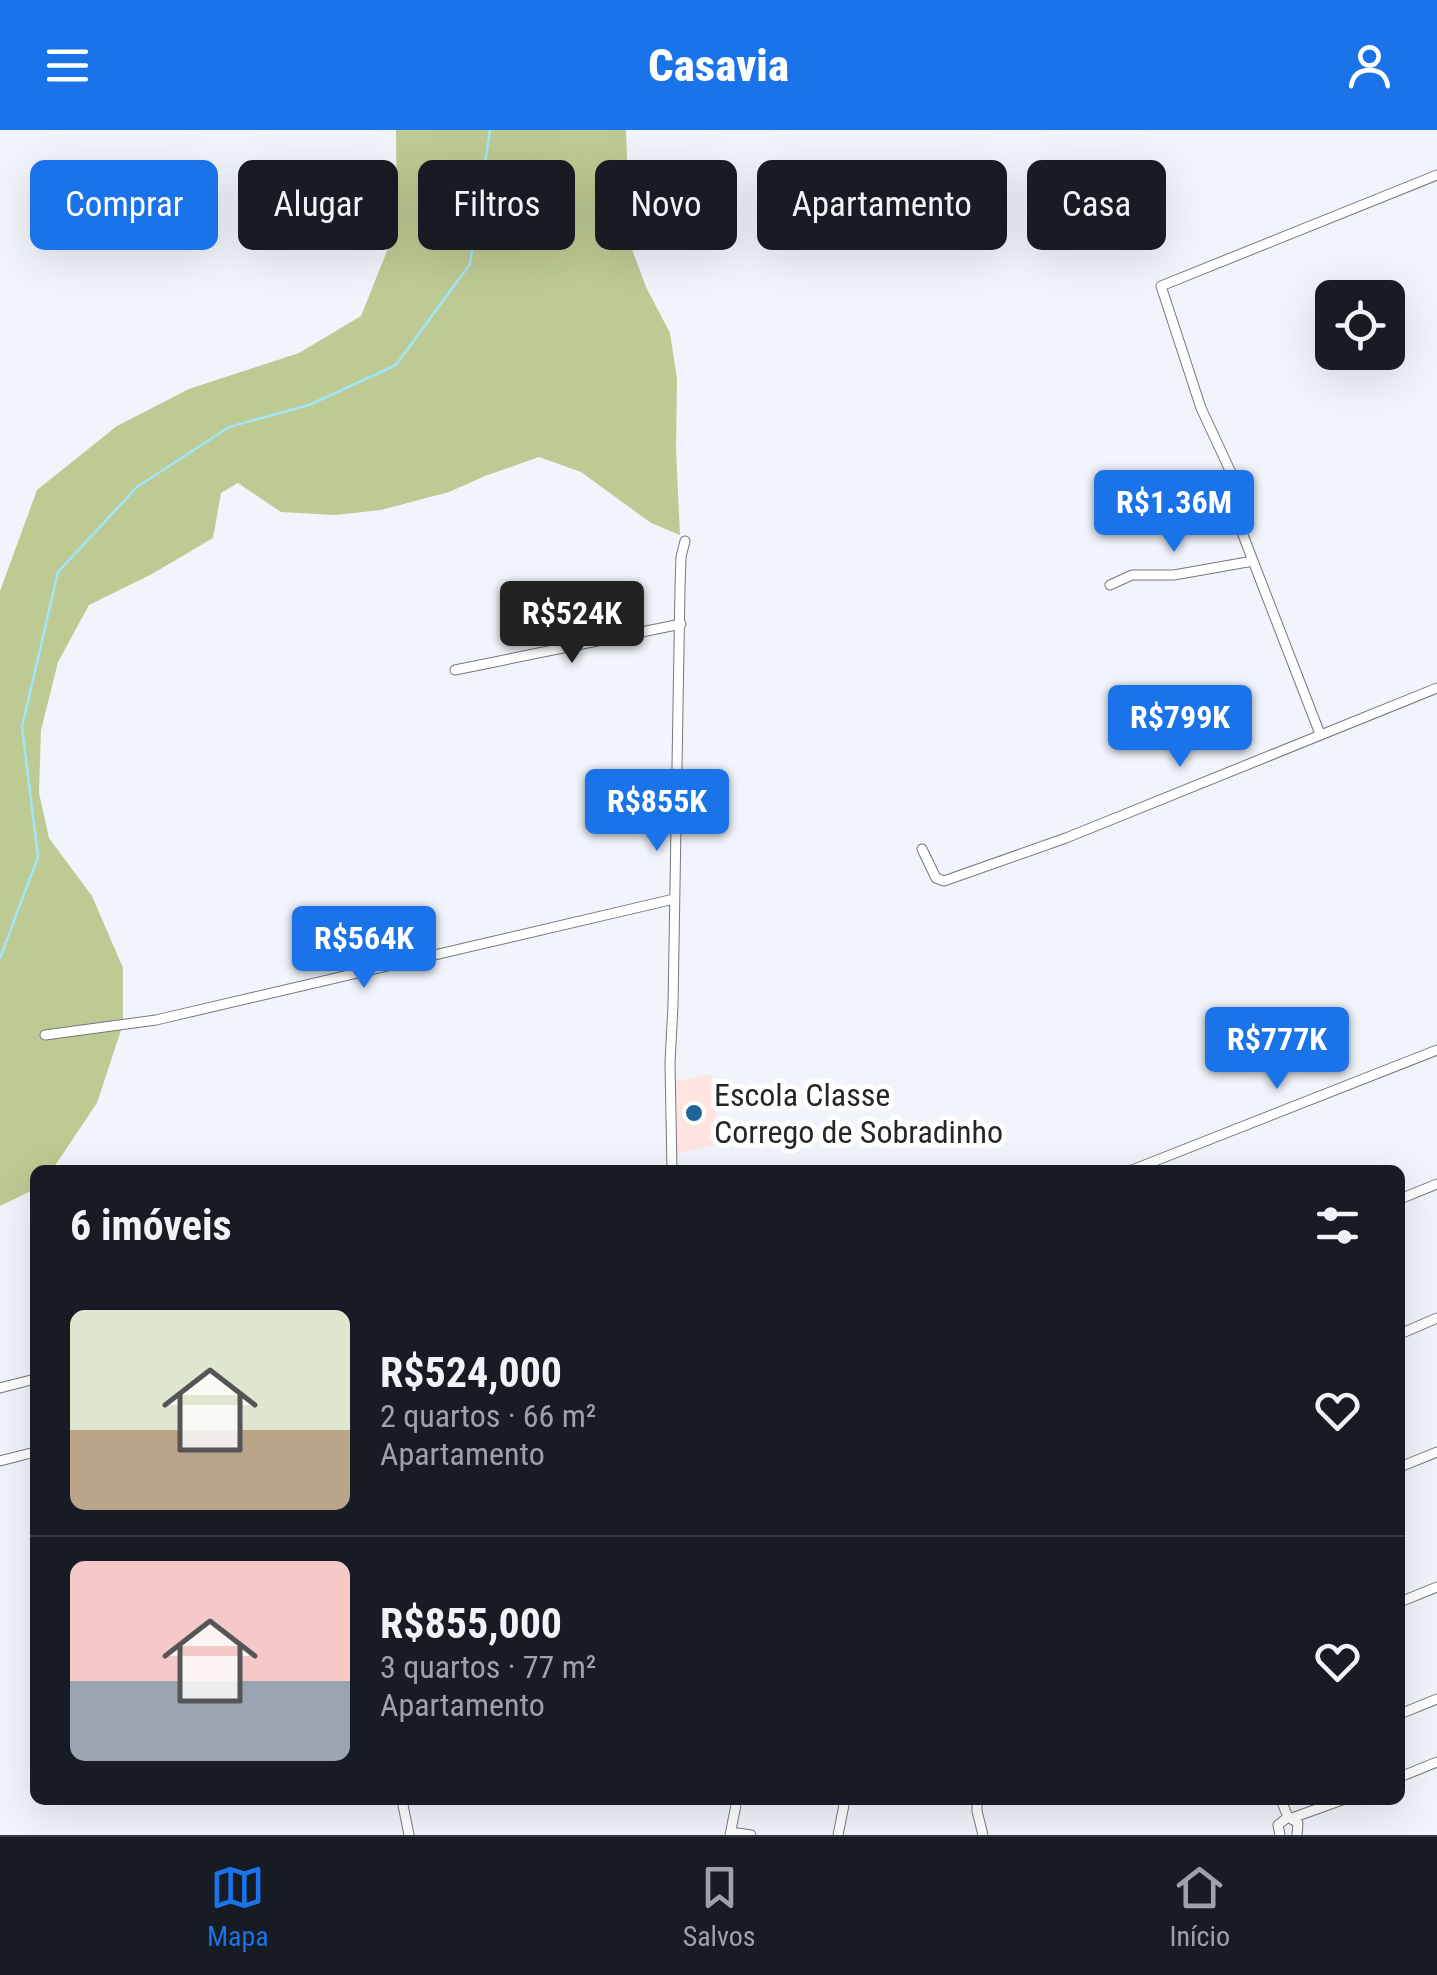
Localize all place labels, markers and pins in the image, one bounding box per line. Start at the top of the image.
pin: R$1.36M [1082,470,1266,555]
pin: R$524K [491,581,653,666]
pin: R$799K [1099,685,1261,770]
pin: R$855K [576,769,738,854]
pin: R$564K [283,906,445,991]
pin: R$777K [1196,1007,1358,1092]
place label: Escola Classe Corrego de Sobradinho [714,1076,1003,1151]
marker: Escola Classe Corrego de Sobradinho [683,1102,705,1124]

